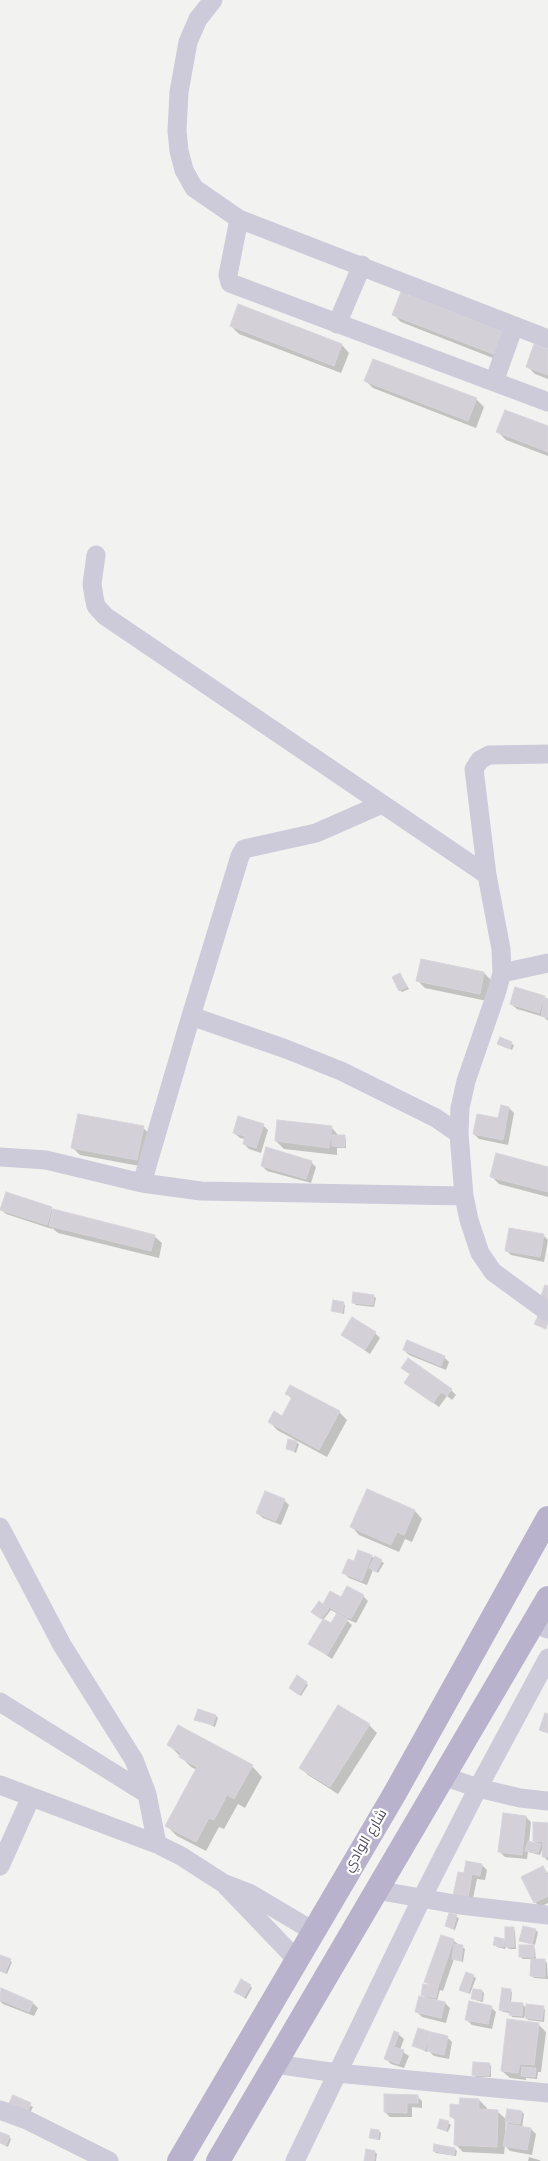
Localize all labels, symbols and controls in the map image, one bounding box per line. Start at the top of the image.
street label: شارع الوادي [341,1807,391,1875]

